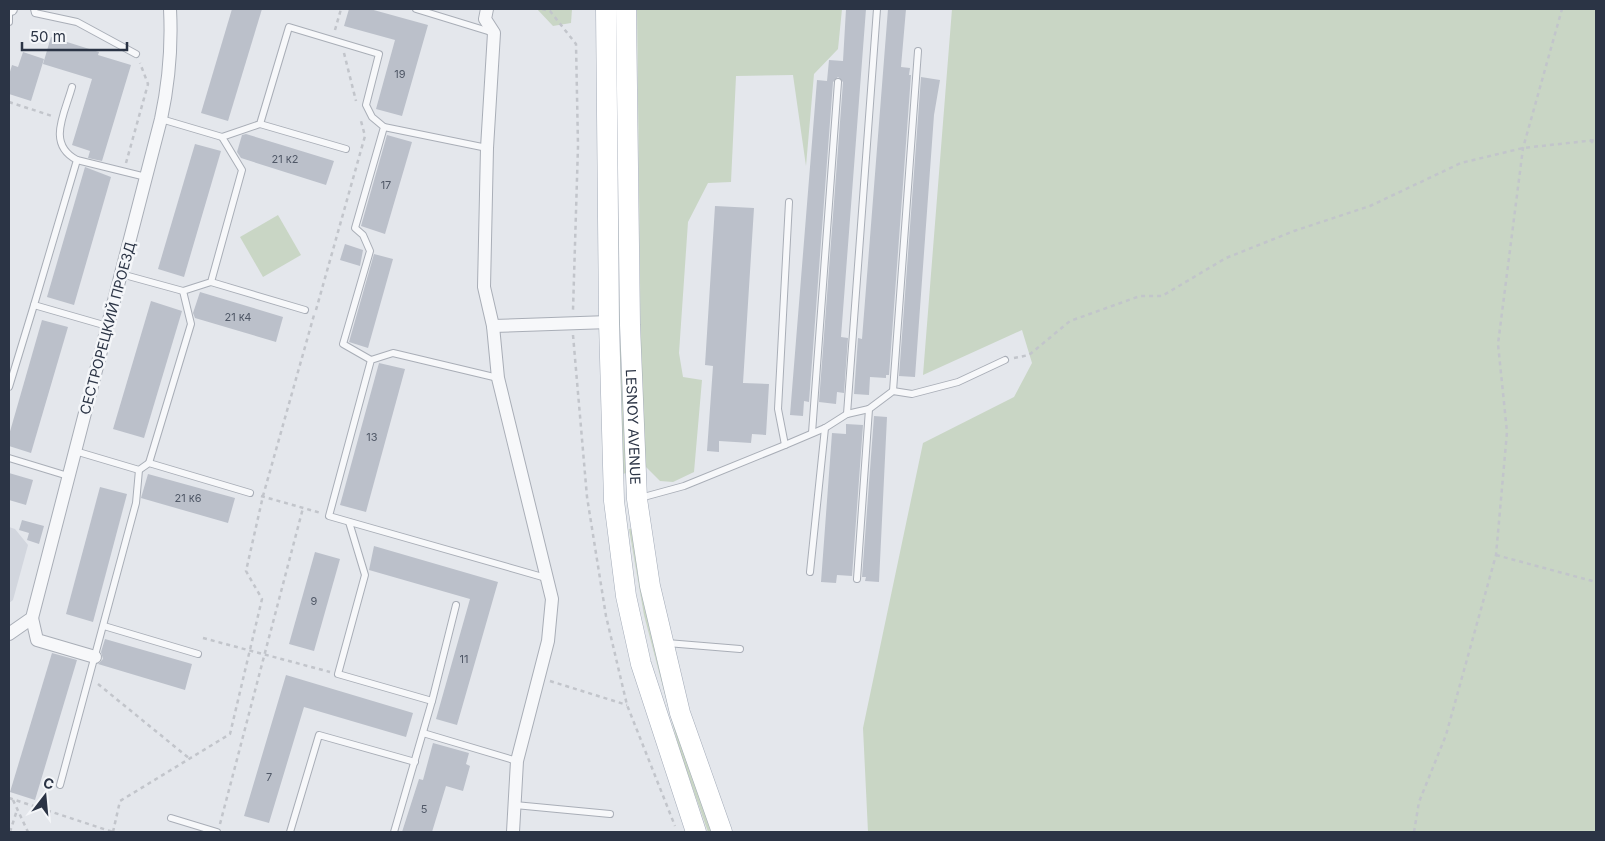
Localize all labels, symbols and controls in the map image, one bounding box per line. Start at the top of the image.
scale bar [22,20,128,52]
text: 50 m [30,27,66,46]
house number: 19 [394,67,406,81]
house number: 21 к2 [272,152,298,166]
house number: 17 [381,178,391,192]
street label: СЕСТРОРЕЦКИЙ ПРОЕЗД [75,240,138,416]
house number: 21 к4 [225,310,251,324]
street label: LESNOY AVENUE [623,369,645,485]
house number: 13 [366,430,378,444]
house number: 21 к6 [174,491,202,505]
house number: 9 [311,594,318,608]
house number: 11 [460,652,468,666]
house number: 7 [266,770,272,784]
north arrow [20,771,70,821]
text: С [41,773,56,793]
house number: 5 [421,802,428,816]

